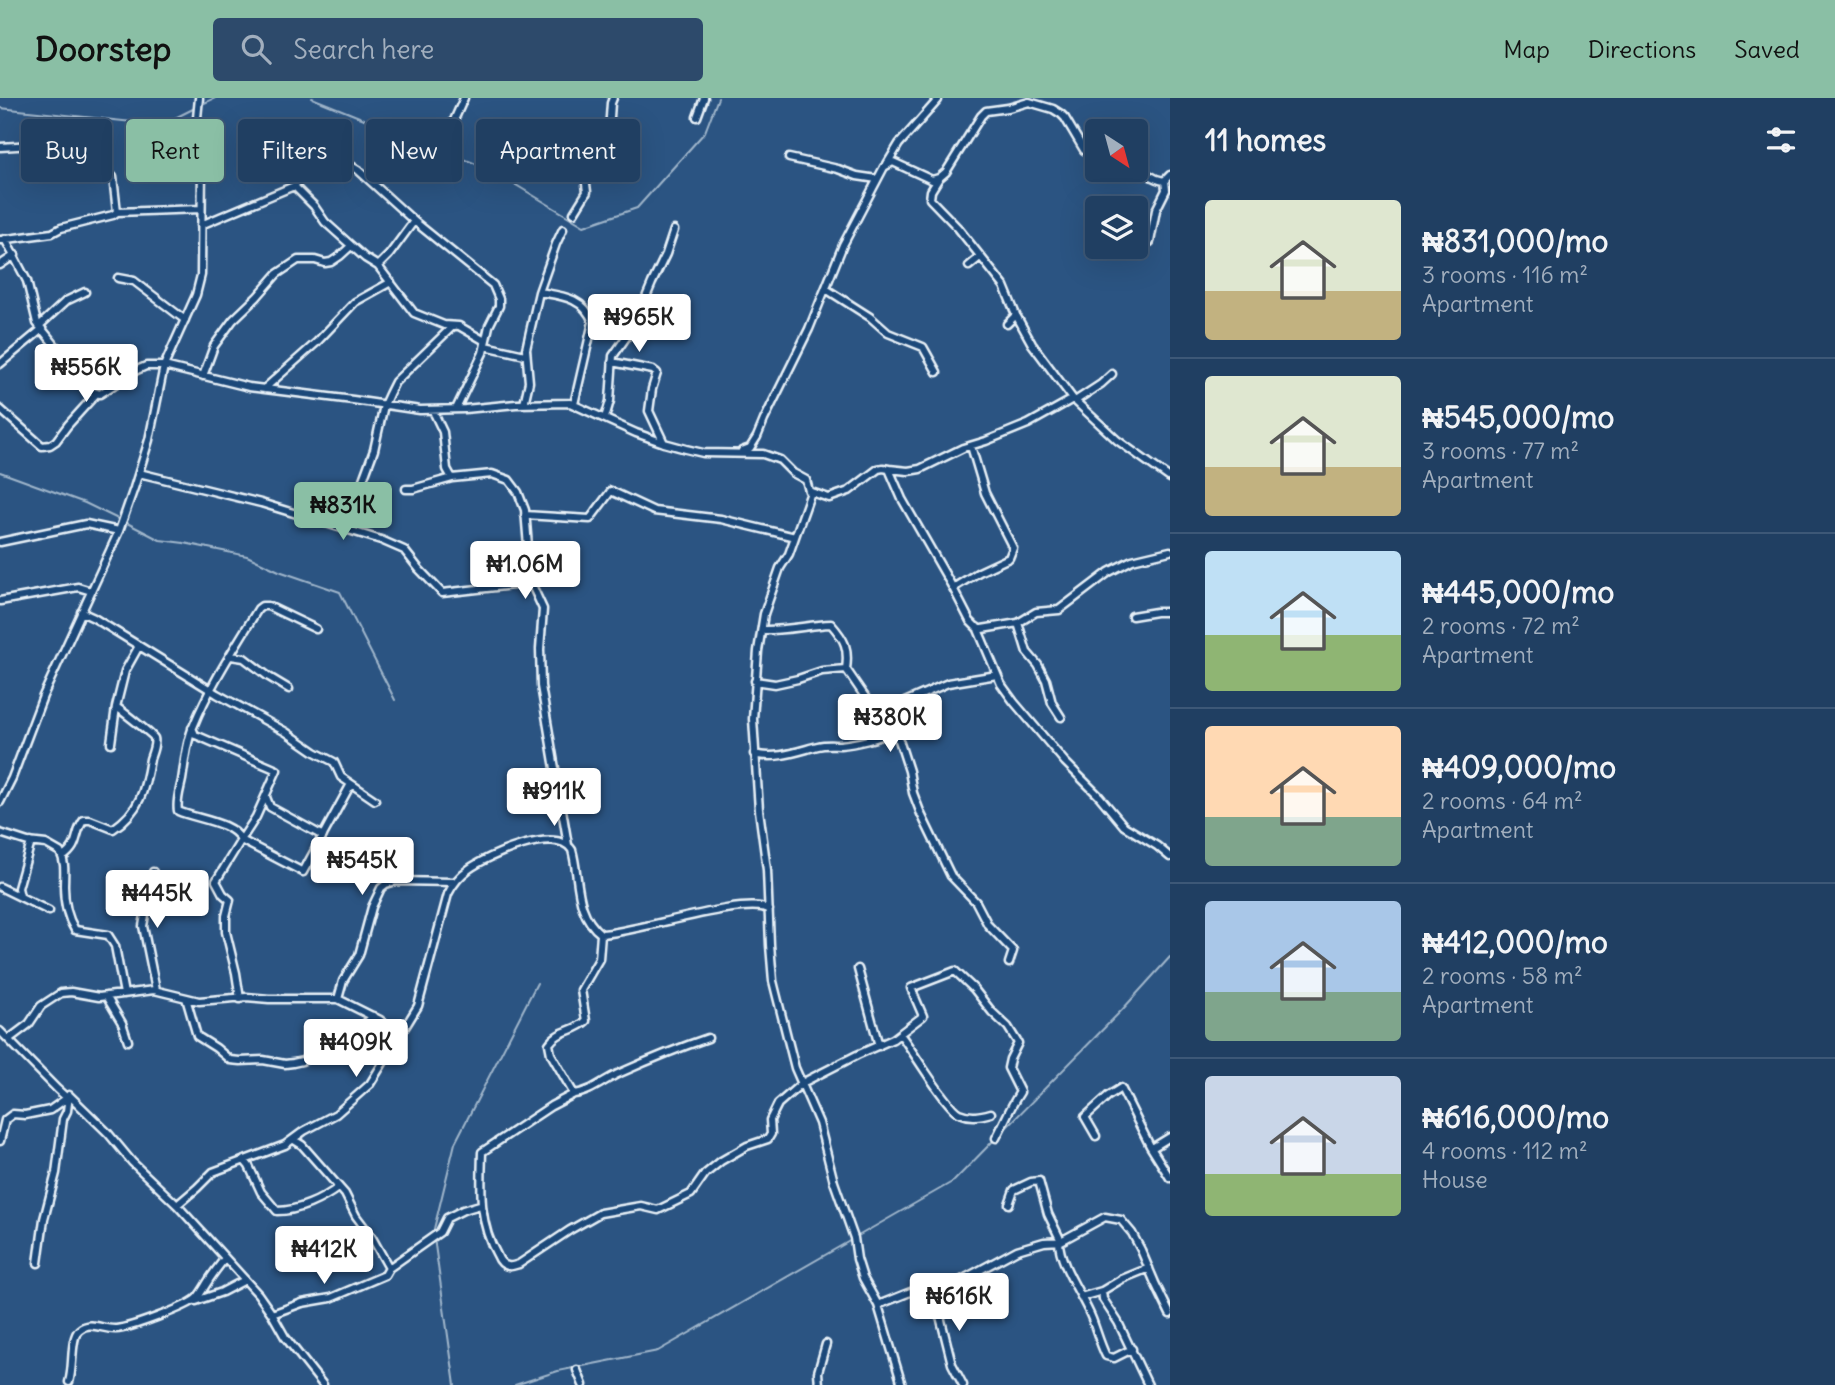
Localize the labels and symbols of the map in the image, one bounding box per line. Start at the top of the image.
north arrow [1085,119,1148,182]
pin: ₦965K [590,294,688,354]
pin: ₦556K [37,344,135,404]
pin: ₦831K [294,482,392,542]
pin: ₦1.06M [468,542,582,601]
pin: ₦380K [841,694,939,754]
pin: ₦911K [505,768,603,828]
pin: ₦545K [313,838,411,897]
pin: ₦445K [108,870,206,930]
pin: ₦409K [307,1020,405,1079]
pin: ₦412K [275,1226,373,1286]
pin: ₦616K [910,1274,1008,1333]

